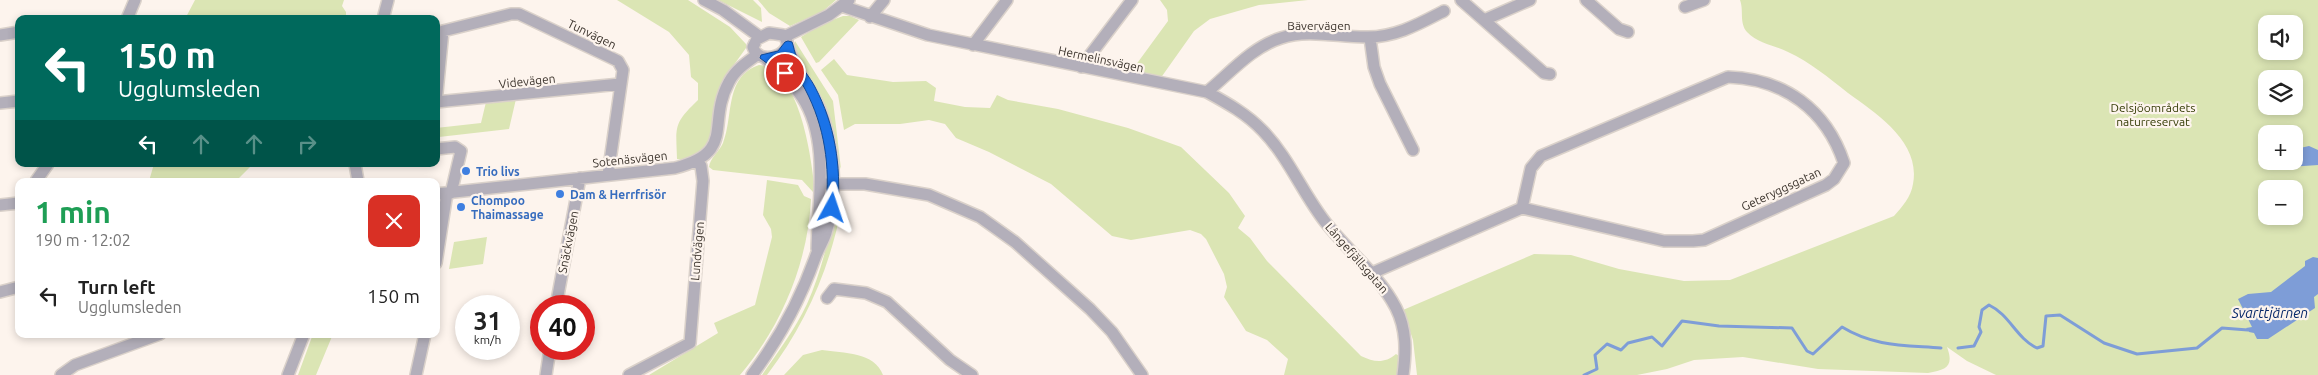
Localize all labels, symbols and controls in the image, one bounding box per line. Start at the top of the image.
map controls [2258,15,2303,225]
button: sound [2258,15,2303,60]
street label: Tunvägen [566,17,618,51]
street label: Bävervägen [1287,19,1351,32]
icon: left [35,35,100,100]
text: 150 m [118,35,216,75]
street label: Hermelinsvägen [1057,44,1145,74]
pin [764,52,806,94]
icon: arrive [771,59,799,87]
button: layers [2258,70,2303,115]
street label: Videvägen [498,72,556,90]
text: Ugglumsleden [118,76,261,101]
park label: Delsjöområdets naturreservat [2110,101,2196,128]
button: + [2258,125,2303,170]
icon: left [134,130,162,158]
icon: ahead [187,130,215,158]
icon: ahead [240,130,268,158]
icon: right [293,130,321,158]
street label: Sotenäsvägen [592,149,668,169]
marker: Trio livs [460,165,472,177]
place label: Trio livs [476,165,520,178]
street label: Geteryggsgatan [1739,165,1823,213]
button: − [2258,180,2303,225]
position arrow [805,181,857,233]
marker: Dam & Herrfrisör [554,188,566,200]
place label: Dam & Herrfrisör [570,188,666,201]
place label: Chompoo Thaimassage [471,194,544,221]
text: 1 min [35,195,111,229]
button: close [368,195,420,247]
marker: Chompoo Thaimassage [455,201,467,213]
street label: Snäckvägen [556,210,580,274]
street label: Långefjällsgatan [1323,220,1391,296]
street label: Lundvägen [688,221,706,281]
text: 190 m · 12:02 [35,231,131,249]
text: Turn left [78,276,156,298]
icon: left [35,282,63,310]
text: 150 m [367,285,420,307]
speed limit sign: 40 [530,295,595,360]
text: Ugglumsleden [78,298,182,316]
water label: Svarttjärnen [2231,305,2308,321]
text: 31 [473,307,502,335]
text: km/h [474,333,501,346]

